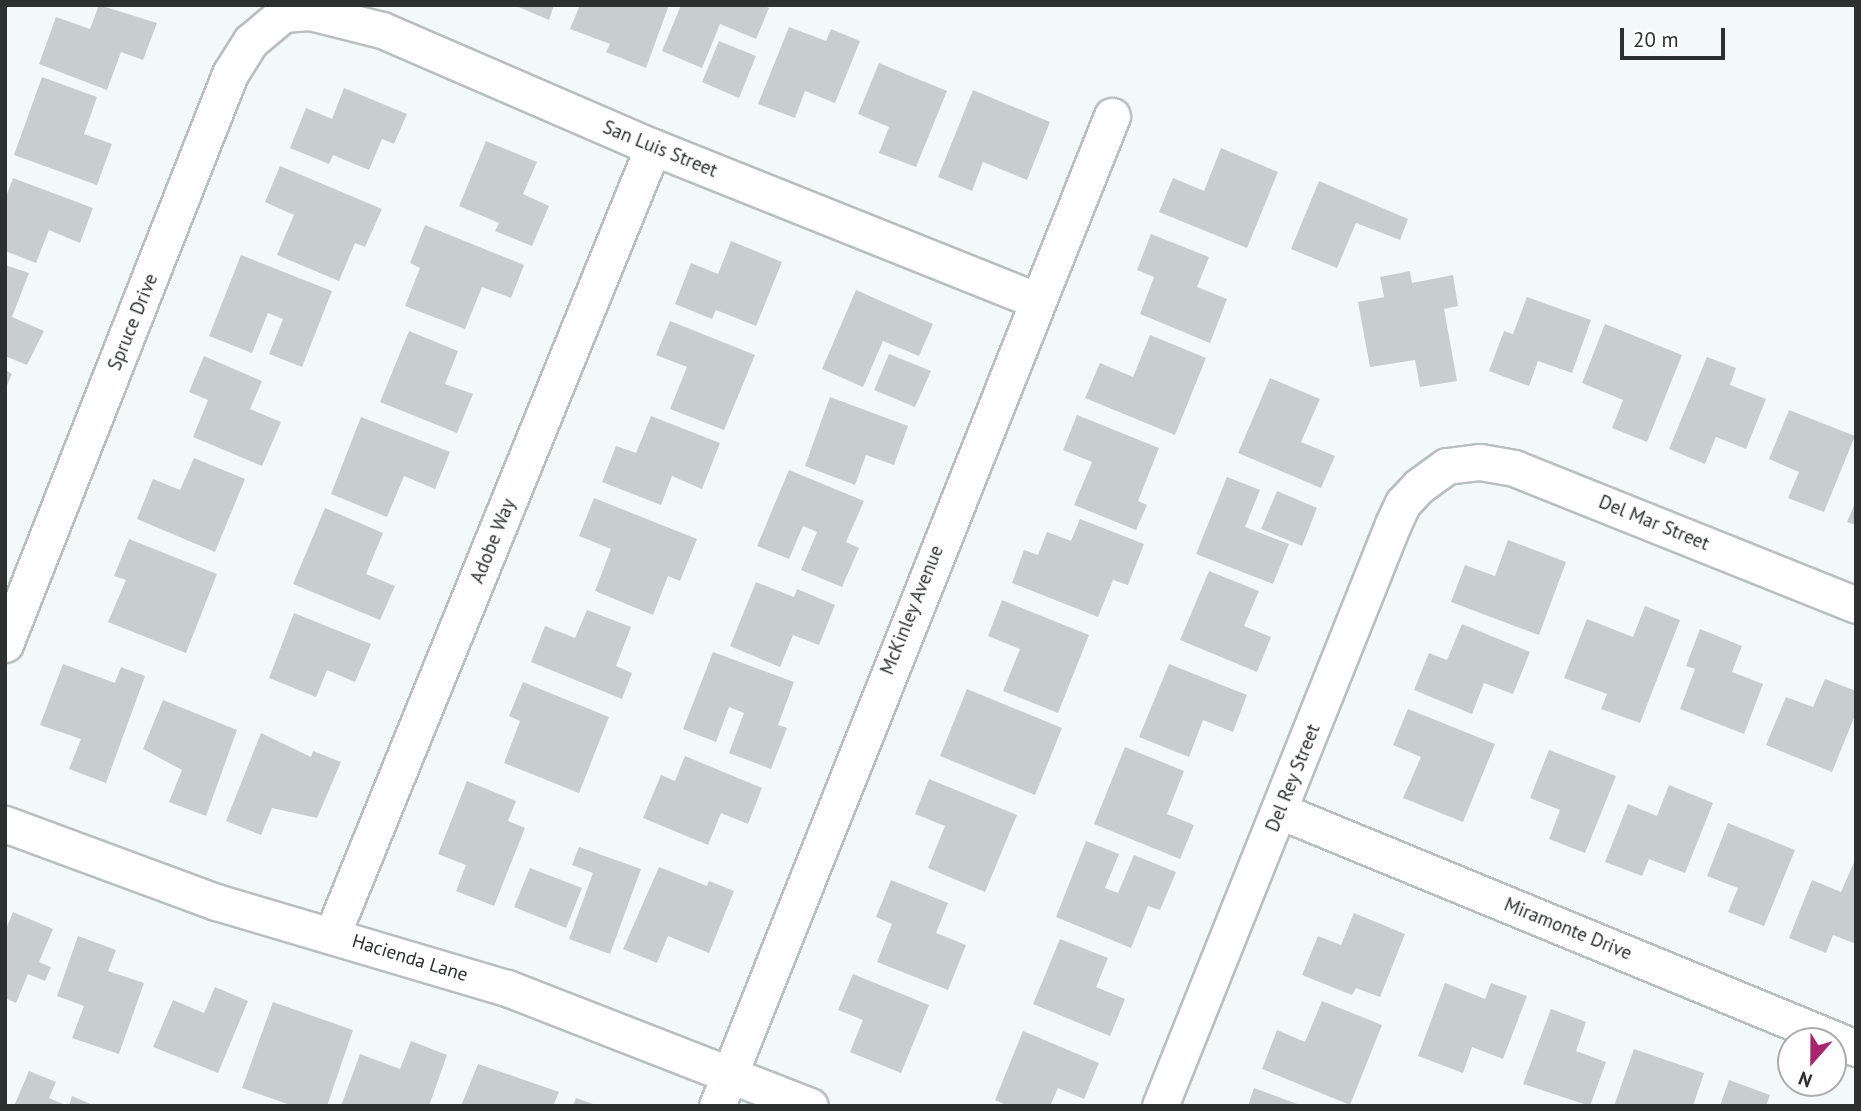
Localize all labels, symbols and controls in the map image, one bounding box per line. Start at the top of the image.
scale bar [1623,14,1728,58]
text: 20 m [1633,26,1679,53]
street label: San Luis Street [599,116,721,182]
street label: Spruce Drive [103,270,163,374]
street label: Del Mar Street [1595,490,1713,556]
street label: Adobe Way [466,495,520,587]
street label: McKinley Avenue [875,541,949,679]
street label: Del Rey Street [1261,721,1325,835]
street label: Miramonte Drive [1501,893,1635,965]
street label: Hacienda Lane [350,930,470,986]
north arrow [1777,1027,1847,1097]
text: N [1795,1066,1815,1093]

